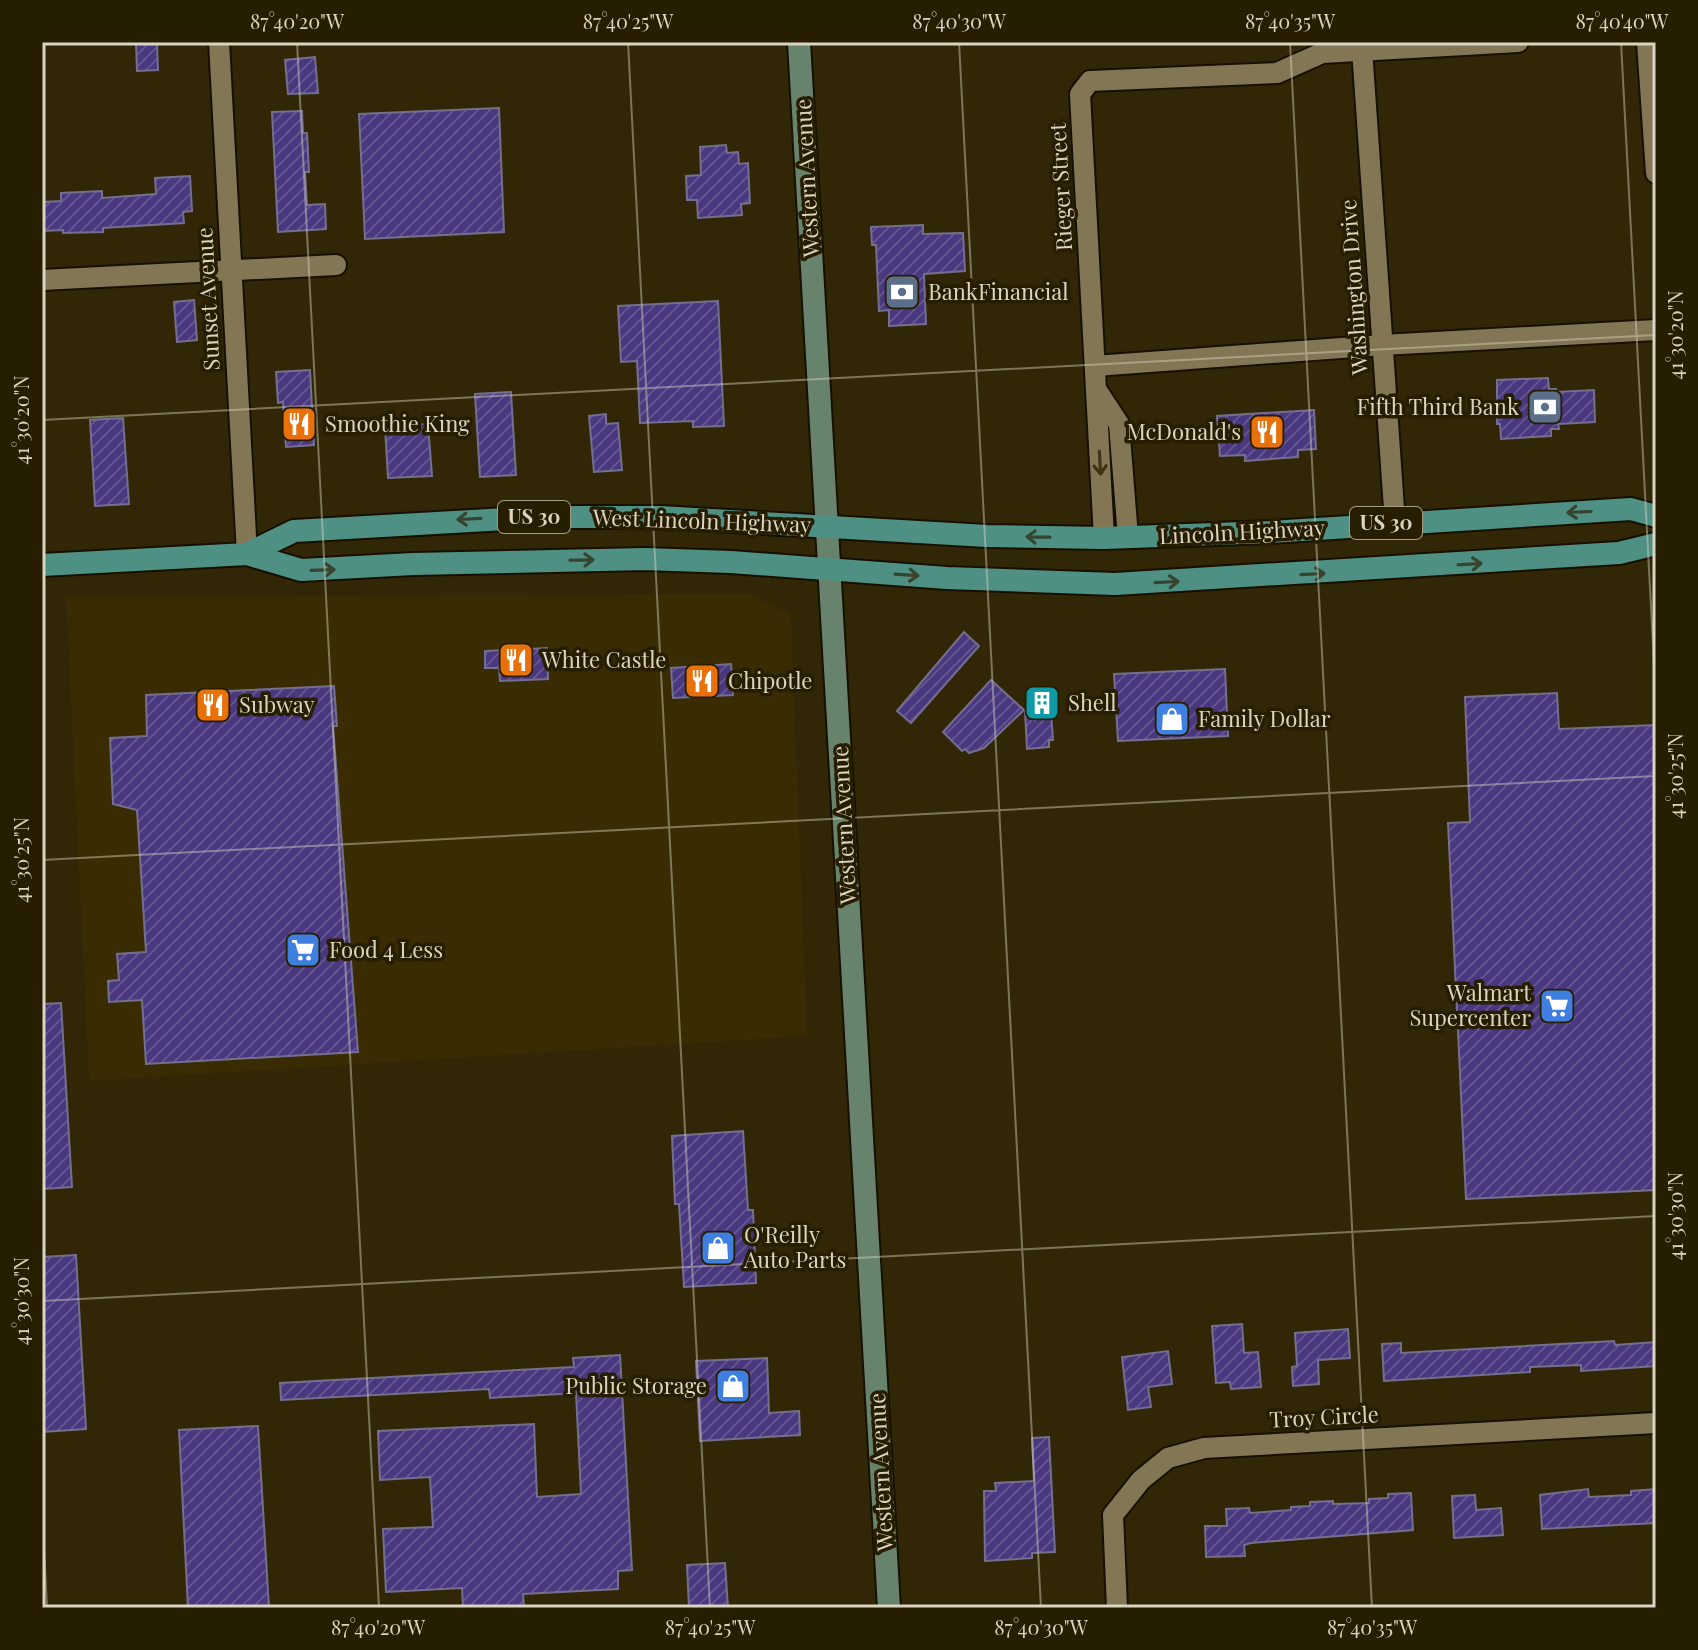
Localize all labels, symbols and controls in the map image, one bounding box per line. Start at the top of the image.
text: 87°40'20"W [250,7,345,34]
text: 87°40'25"W [583,7,674,34]
text: 87°40'30"W [912,7,1007,34]
text: 87°40'35"W [1245,7,1336,34]
text: 87°40'40"W [1576,7,1669,34]
street label: Western Avenue [787,98,825,259]
street label: Rieger Street [1042,121,1078,252]
street label: Washington Drive [1332,198,1374,377]
street label: Sunset Avenue [188,227,226,371]
bank icon: BankFinancial [883,273,921,311]
place label: BankFinancial [928,276,1068,306]
text: 41°30'20"N [1661,290,1688,380]
text: 41°30'20"N [7,375,34,465]
bank icon: Fifth Third Bank [1526,388,1564,426]
place label: Fifth Third Bank [1357,391,1519,421]
restaurant icon: Smoothie King [280,405,318,443]
place label: Smoothie King [325,408,470,438]
restaurant icon: McDonald's [1248,413,1286,451]
place label: McDonald's [1127,416,1241,446]
one-way arrow [1093,450,1108,476]
road number: US 30 [498,501,570,533]
street label: West Lincoln Highway [591,501,812,539]
one-way arrow [1566,505,1593,520]
road number: US 30 [1350,507,1422,539]
one-way arrow [456,512,483,527]
street label: Lincoln Highway [1158,512,1326,550]
one-way arrow [1025,529,1052,545]
one-way arrow [568,552,595,568]
one-way arrow [1456,556,1483,571]
one-way arrow [309,562,336,577]
one-way arrow [1299,566,1325,581]
one-way arrow [893,568,920,583]
one-way arrow [1153,574,1180,589]
restaurant icon: White Castle [497,641,535,679]
place label: White Castle [541,644,666,674]
restaurant icon: Chipotle [683,662,721,700]
place label: Chipotle [728,665,812,695]
building icon: Shell [1023,684,1061,722]
restaurant icon: Subway [194,686,232,724]
place label: Shell [1068,687,1117,717]
place label: Subway [239,689,315,719]
shop icon: Family Dollar [1153,700,1191,738]
place label: Family Dollar [1198,703,1331,733]
text: 41°30'25"N [1661,733,1688,819]
street label: Western Avenue [824,745,862,906]
text: 41°30'25"N [7,817,34,903]
supermarket icon: Food 4 Less [284,931,322,969]
place label: Food 4 Less [329,934,443,964]
place label: Walmart Supercenter [1409,977,1532,1032]
supermarket icon: Walmart Supercenter [1538,987,1576,1025]
text: 41°30'30"N [1661,1172,1688,1260]
place label: O'Reilly Auto Parts [743,1219,846,1274]
shop icon: O'Reilly Auto Parts [699,1229,737,1267]
text: 41°30'30"N [7,1257,34,1345]
shop icon: Public Storage [714,1367,752,1405]
place label: Public Storage [565,1370,707,1400]
street label: Western Avenue [861,1392,899,1553]
street label: Troy Circle [1268,1398,1380,1434]
text: 87°40'20"W [331,1613,426,1640]
text: 87°40'25"W [665,1613,756,1640]
text: 87°40'30"W [994,1613,1089,1640]
text: 87°40'35"W [1327,1613,1418,1640]

